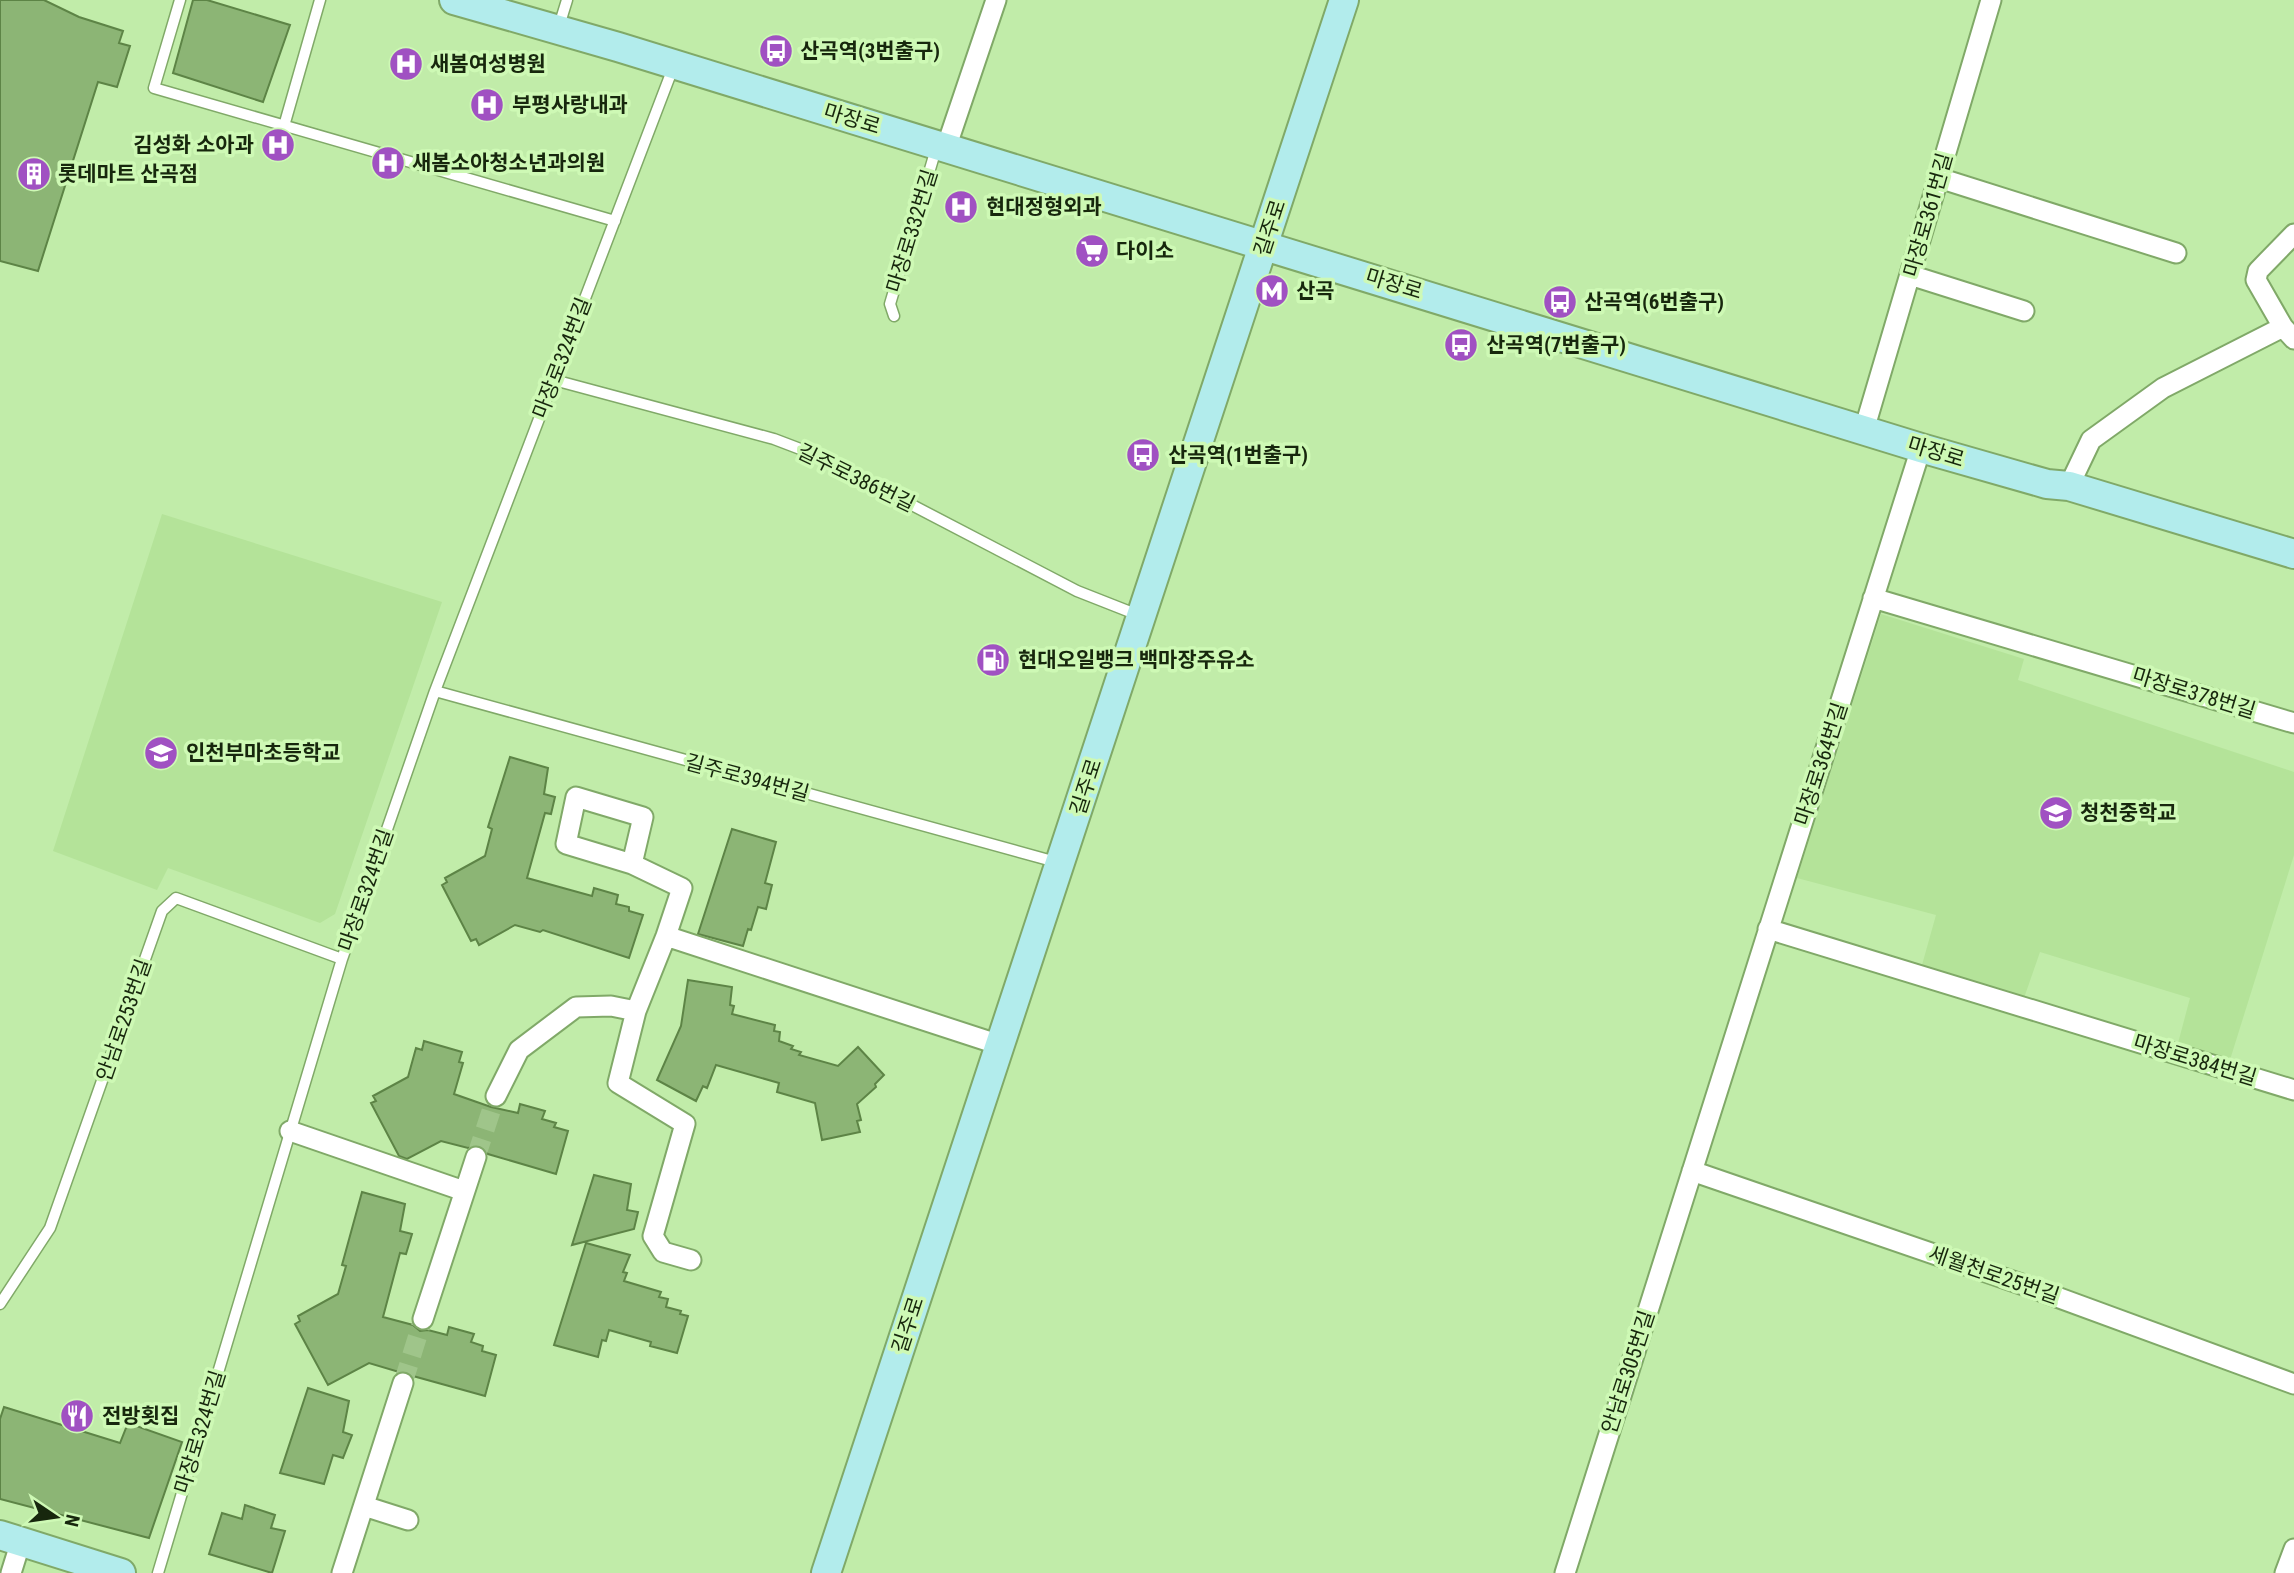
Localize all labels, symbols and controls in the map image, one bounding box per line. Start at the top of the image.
bus stop icon: 산곡역(3번출구) [757,32,795,70]
place label: 산곡역(3번출구) [800,39,940,63]
hospital icon: 새봄여성병원 [387,45,425,83]
place label: 새봄여성병원 [430,52,546,76]
hospital icon: 부평사랑내과 [468,86,506,124]
place label: 부평사랑내과 [512,93,628,117]
street label: 마장로 [821,99,883,139]
hospital icon: 김성화 소아과 [259,126,297,164]
place label: 김성화 소아과 [133,133,254,157]
hospital icon: 새봄소아청소년과의원 [369,144,407,182]
street label: 마장로361번길 [1899,150,1957,280]
place label: 새봄소아청소년과의원 [412,151,605,175]
building icon: 롯데마트 산곡점 [15,155,53,193]
place label: 롯데마트 산곡점 [58,162,198,186]
street label: 마장로332번길 [882,166,942,296]
hospital icon: 현대정형외과 [942,188,980,226]
place label: 현대정형외과 [986,195,1102,219]
street label: 길주로 [1250,197,1290,259]
supermarket icon: 다이소 [1073,232,1111,270]
place label: 다이소 [1116,239,1174,263]
street label: 마장로 [1363,264,1425,304]
metro station icon: 산곡 [1253,272,1291,310]
place label: 산곡 [1296,279,1335,303]
bus stop icon: 산곡역(6번출구) [1541,283,1579,321]
place label: 산곡역(6번출구) [1584,290,1724,314]
street label: 마장로324번길 [528,294,596,422]
bus stop icon: 산곡역(7번출구) [1442,326,1480,364]
place label: 산곡역(7번출구) [1486,333,1626,357]
street label: 마장로 [1905,432,1967,472]
bus stop icon: 산곡역(1번출구) [1124,436,1162,474]
street label: 길주로386번길 [793,439,919,517]
place label: 산곡역(1번출구) [1168,443,1308,467]
fuel station icon: 현대오일뱅크 백마장주유소 [974,641,1012,679]
place label: 현대오일뱅크 백마장주유소 [1018,648,1255,672]
street label: 마장로378번길 [2129,663,2259,723]
street label: 마장로364번길 [1790,700,1852,828]
school or university icon: 인천부마초등학교 [142,734,180,772]
place label: 인천부마초등학교 [186,741,341,765]
street label: 길주로394번길 [682,750,812,806]
street label: 길주로 [1066,756,1106,818]
school or university icon: 청천중학교 [2037,794,2075,832]
place label: 청천중학교 [2080,801,2177,825]
street label: 마장로324번길 [334,826,398,954]
street label: 안남로253번길 [92,956,156,1084]
street label: 마장로384번길 [2130,1030,2260,1090]
street label: 세월천로25번길 [1925,1241,2063,1309]
street label: 길주로 [888,1294,928,1356]
street label: 안남로305번길 [1597,1308,1659,1436]
street label: 마장로324번길 [170,1367,230,1497]
restaurant icon: 전방횟집 [58,1397,96,1435]
place label: 전방횟집 [102,1404,179,1428]
north arrow [21,1482,91,1552]
text: N [60,1512,85,1529]

